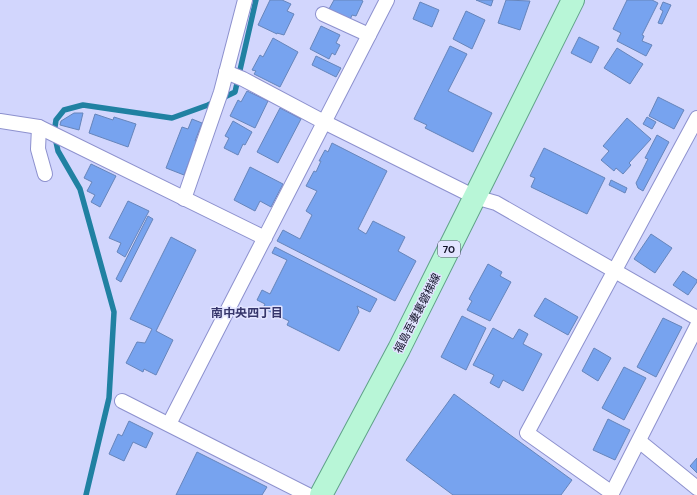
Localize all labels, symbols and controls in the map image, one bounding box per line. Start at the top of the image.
road number: 70 [438,241,460,257]
street label: 福島吾妻裏磐梯線 [391,271,443,355]
district label: 南中央四丁目 [211,305,283,321]

